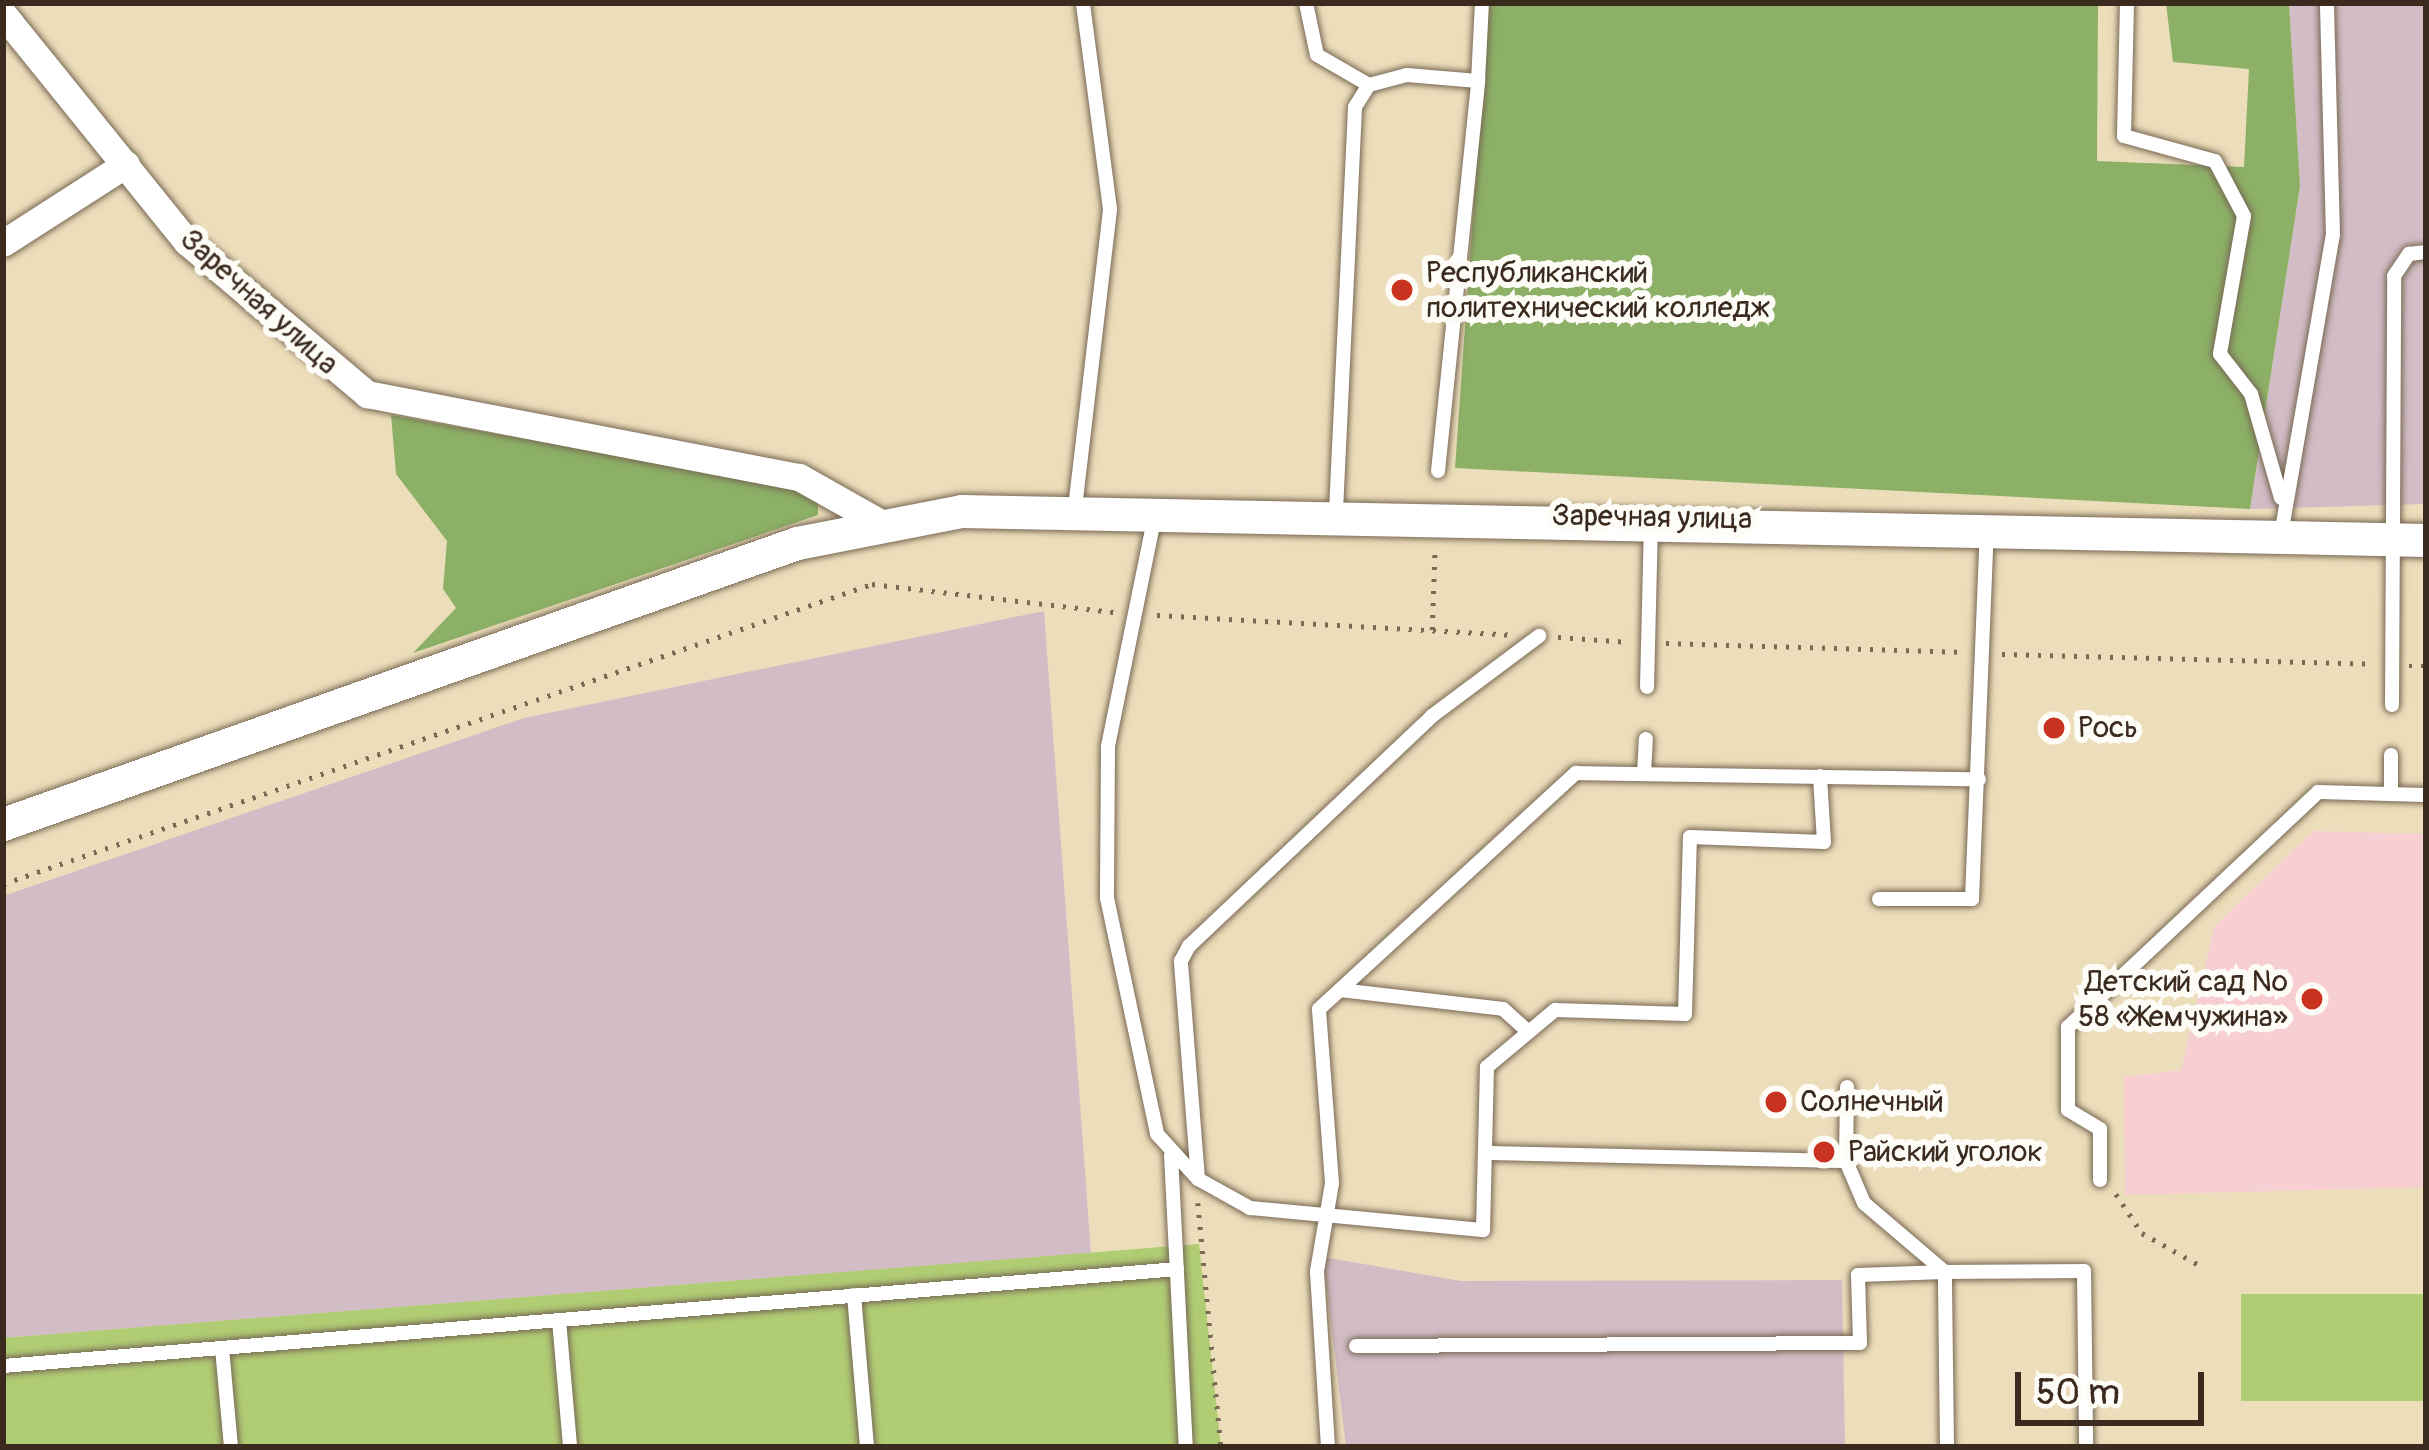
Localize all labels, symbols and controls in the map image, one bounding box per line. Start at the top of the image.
street label: Заречная улица [173,222,345,382]
place label: Республиканский политехнический колледж [1426,255,1770,326]
marker: Республиканский политехнический колледж [1389,277,1415,303]
street label: Заречная улица [1552,498,1752,538]
place label: Рось [2078,710,2138,746]
marker: Рось [2041,715,2067,741]
place label: Детский сад № 58 «Жемчужина» [2078,964,2288,1034]
marker: Детский сад № 58 «Жемчужина» [2299,986,2325,1012]
place label: Солнечный [1800,1084,1944,1120]
marker: Солнечный [1763,1089,1789,1115]
place label: Райский уголок [1848,1134,2043,1170]
marker: Райский уголок [1811,1139,1837,1165]
scale bar [2021,1348,2210,1422]
text: 50 m [2036,1370,2120,1415]

